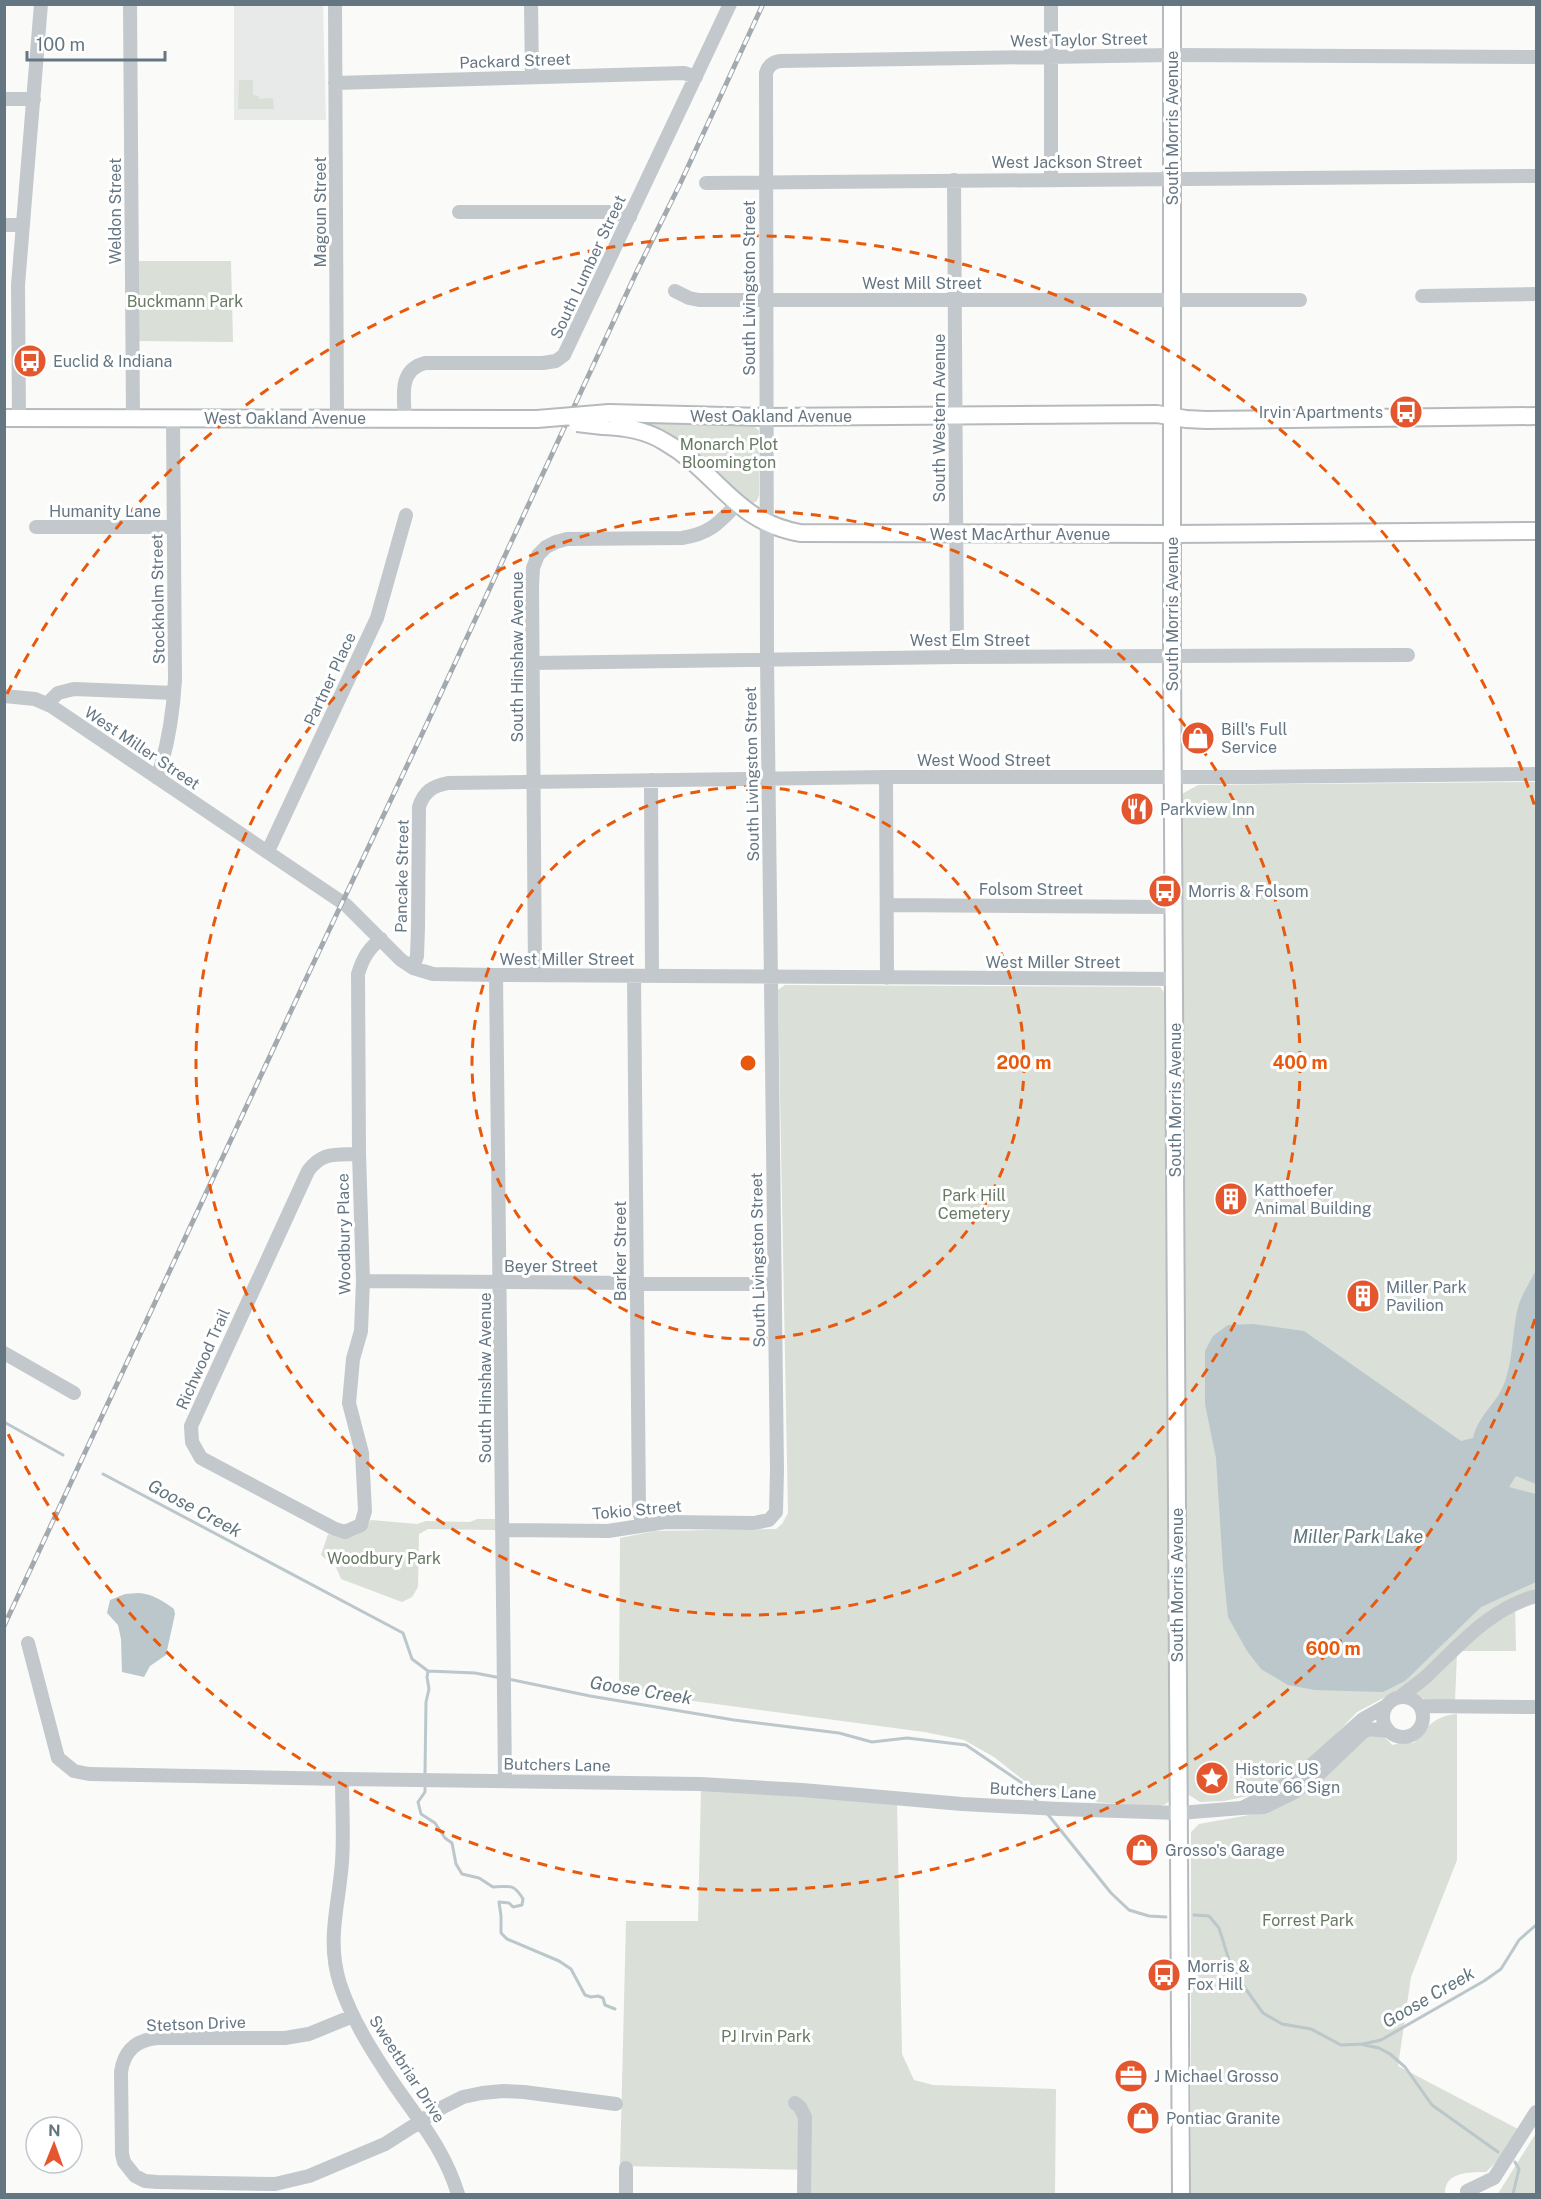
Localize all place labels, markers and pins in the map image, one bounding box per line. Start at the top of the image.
bus stop icon: Euclid & Indiana [12,343,48,379]
place label: Euclid & Indiana [53,352,172,371]
bus stop icon: Irvin Apartments [1388,394,1424,430]
place label: Irvin Apartments [1259,403,1383,422]
shop icon: Bill's Full Service [1180,720,1216,756]
place label: Bill's Full Service [1221,720,1288,757]
restaurant icon: Parkview Inn [1119,791,1155,827]
place label: Parkview Inn [1160,800,1255,819]
bus stop icon: Morris & Folsom [1147,873,1183,909]
place label: Morris & Folsom [1188,882,1309,901]
centre of rings [738,1053,758,1073]
building icon: Katthoefer Animal Building [1213,1181,1249,1217]
place label: Katthoefer Animal Building [1254,1181,1372,1218]
building icon: Miller Park Pavilion [1345,1278,1381,1314]
place label: Miller Park Pavilion [1386,1278,1467,1315]
place icon: Historic US Route 66 Sign [1194,1760,1230,1796]
place label: Historic US Route 66 Sign [1235,1760,1340,1797]
shop icon: Grosso's Garage [1124,1832,1160,1868]
place label: Grosso's Garage [1165,1841,1285,1860]
bus stop icon: Morris & Fox Hill [1146,1957,1182,1993]
place label: Morris & Fox Hill [1187,1957,1250,1994]
office icon: J Michael Grosso [1113,2058,1149,2094]
place label: J Michael Grosso [1154,2067,1279,2086]
shop icon: Pontiac Granite [1125,2100,1161,2136]
place label: Pontiac Granite [1166,2109,1280,2128]

